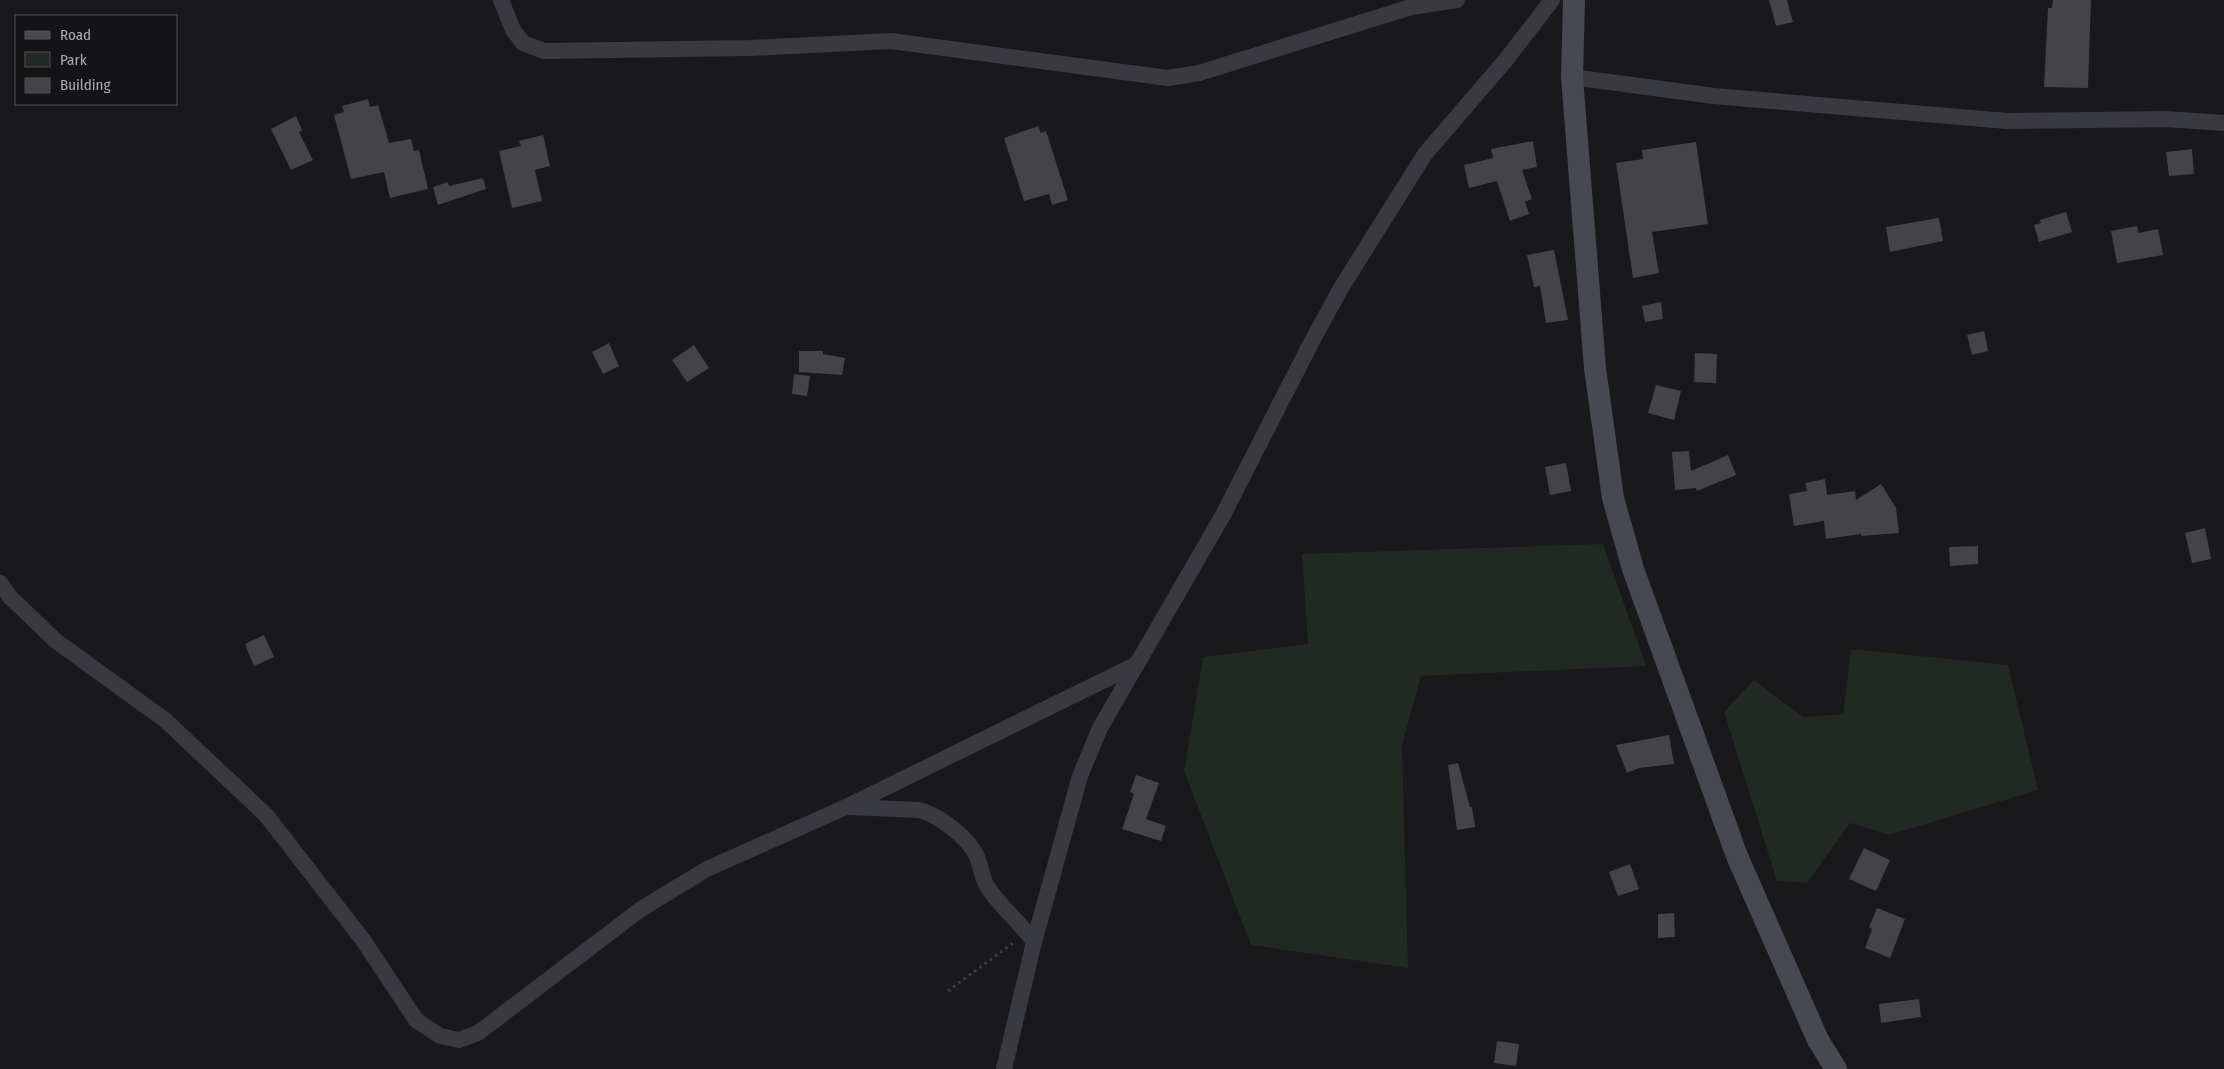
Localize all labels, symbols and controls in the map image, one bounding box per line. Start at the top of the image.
legend [15,15,178,105]
text: Road [60,26,91,44]
text: Park [60,51,87,69]
text: Building [60,76,111,94]

